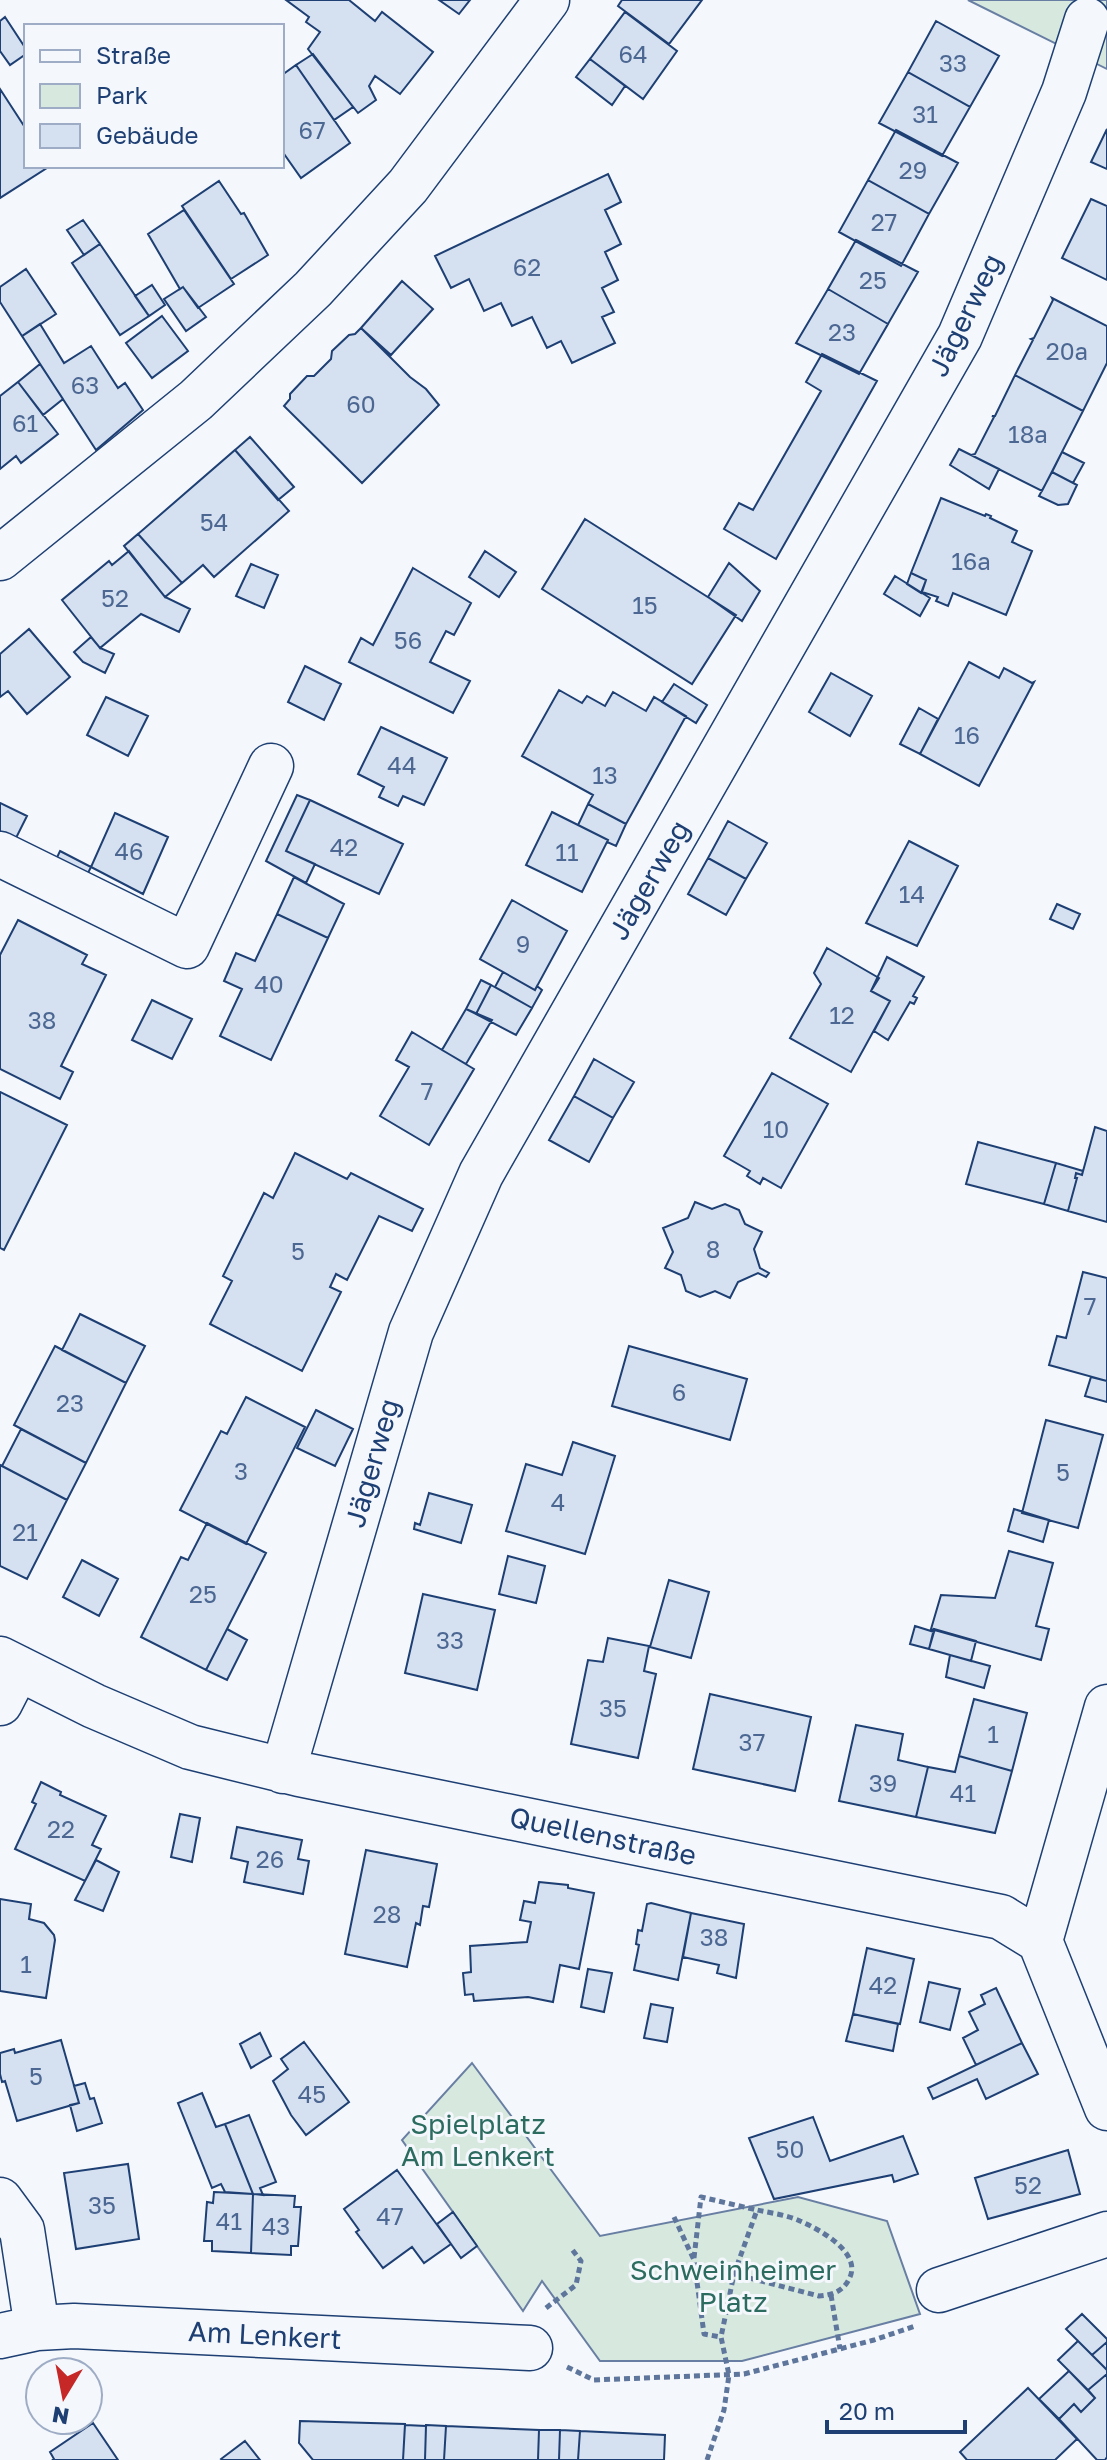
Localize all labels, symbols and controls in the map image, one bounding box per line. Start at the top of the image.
legend [24,24,284,168]
house number: 64 [618,39,648,68]
text: Straße [96,40,171,69]
house number: 33 [939,48,967,77]
text: Park [96,80,148,109]
house number: 31 [912,99,938,128]
house number: 67 [298,115,326,144]
text: Gebäude [96,120,198,149]
house number: 29 [899,155,927,184]
house number: 27 [871,207,897,236]
street label: Jägerweg [921,248,1008,381]
house number: 62 [513,252,541,281]
house number: 25 [859,265,887,294]
house number: 23 [828,317,856,346]
house number: 20a [1046,336,1088,365]
house number: 63 [71,370,99,399]
house number: 60 [346,389,376,418]
house number: 61 [12,408,38,437]
house number: 18a [1008,419,1048,448]
house number: 54 [200,507,228,536]
house number: 16a [951,546,991,575]
house number: 52 [101,583,129,612]
house number: 15 [632,590,658,619]
house number: 56 [394,625,422,654]
house number: 16 [954,720,980,749]
house number: 44 [387,750,417,779]
house number: 13 [592,760,618,789]
street label: Jägerweg [601,814,696,945]
house number: 42 [330,832,358,861]
house number: 46 [114,836,144,865]
house number: 11 [555,837,579,866]
house number: 14 [899,879,925,908]
house number: 9 [516,929,530,958]
house number: 40 [254,969,284,998]
house number: 12 [829,1000,855,1029]
house number: 38 [28,1005,56,1034]
house number: 7 [421,1076,433,1105]
house number: 10 [763,1114,789,1143]
house number: 8 [706,1234,720,1263]
house number: 5 [291,1236,305,1265]
house number: 7 [1084,1291,1096,1320]
house number: 6 [672,1377,686,1406]
house number: 23 [56,1388,84,1417]
street label: Jägerweg [337,1395,406,1531]
house number: 3 [234,1456,248,1485]
house number: 5 [1056,1457,1070,1486]
house number: 4 [551,1487,565,1516]
house number: 21 [12,1517,38,1546]
house number: 25 [189,1579,217,1608]
house number: 33 [436,1625,464,1654]
house number: 35 [599,1693,627,1722]
house number: 1 [987,1719,999,1748]
house number: 37 [739,1727,765,1756]
house number: 39 [869,1768,897,1797]
house number: 41 [950,1778,976,1807]
street label: Quellenstraße [507,1800,699,1871]
house number: 22 [47,1814,75,1843]
house number: 26 [256,1844,284,1873]
house number: 28 [373,1899,401,1928]
house number: 38 [700,1922,728,1951]
house number: 1 [20,1949,32,1978]
house number: 42 [869,1970,897,1999]
house number: 5 [29,2061,43,2090]
house number: 45 [298,2079,326,2108]
park label: Spielplatz Am Lenkert [401,2107,555,2172]
house number: 50 [776,2134,804,2163]
house number: 52 [1014,2170,1042,2199]
house number: 35 [88,2190,116,2219]
house number: 47 [376,2201,404,2230]
house number: 41 [216,2206,242,2235]
house number: 43 [262,2211,290,2240]
park label: Schweinheimer Platz [630,2253,836,2318]
street label: Am Lenkert [187,2314,343,2355]
north arrow [24,2356,104,2436]
scale bar [827,2384,965,2434]
text: 20 m [839,2396,895,2425]
text: N [50,2401,71,2431]

